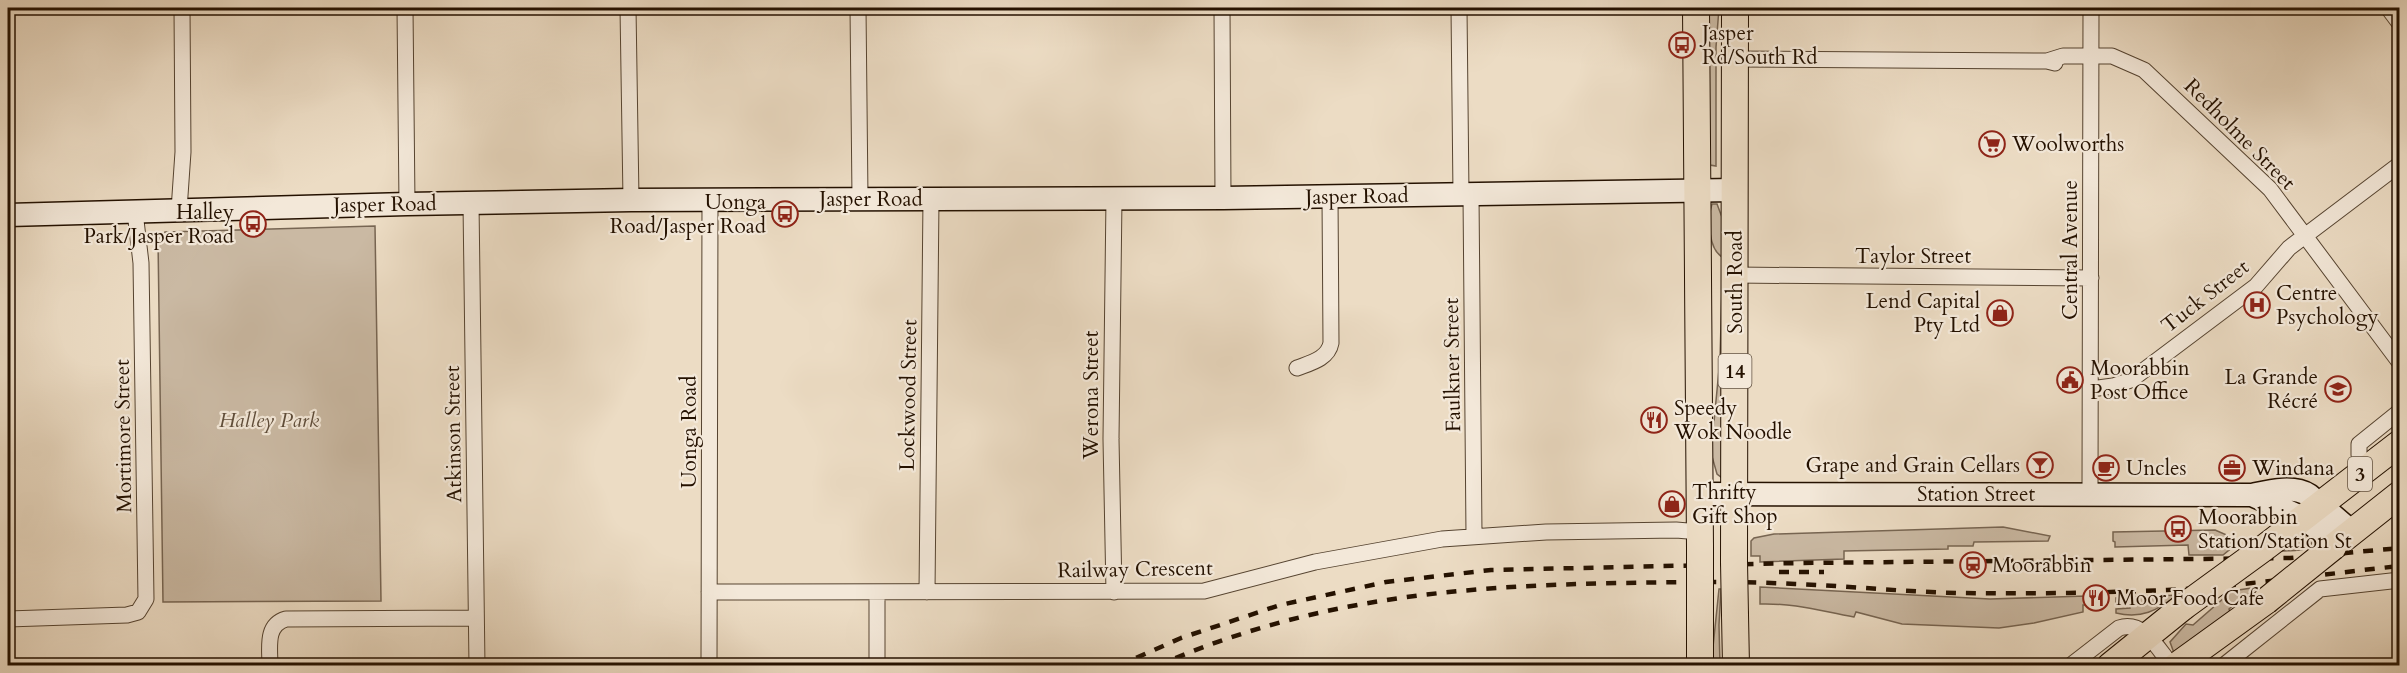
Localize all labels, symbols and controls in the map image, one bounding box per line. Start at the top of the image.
place label: Jasper Rd/South Rd [1699,19,1817,72]
bus stop icon: Jasper Rd/South Rd [1667,30,1697,60]
street label: Redholme Street [2177,72,2302,197]
supermarket icon: Woolworths [1977,129,2007,159]
place label: Woolworths [2011,130,2124,159]
street label: Central Avenue [2056,180,2085,320]
street label: Jasper Road [1302,181,1409,212]
street label: Jasper Road [816,185,923,214]
place label: Uonga Road/Jasper Road [610,188,766,241]
street label: Jasper Road [330,189,437,220]
place label: Halley Park/Jasper Road [83,198,234,251]
bus stop icon: Uonga Road/Jasper Road [770,199,800,229]
bus stop icon: Halley Park/Jasper Road [238,209,268,239]
street label: South Road [1721,230,1750,334]
street label: Taylor Street [1855,242,1971,271]
street label: Tuck Street [2155,253,2255,340]
place label: Centre Psychology [2276,279,2379,332]
place label: Lend Capital Pty Ltd [1866,287,1980,340]
hospital icon: Centre Psychology [2242,290,2272,320]
street label: Faulkner Street [1437,297,1468,432]
shop icon: Lend Capital Pty Ltd [1985,298,2015,328]
street label: Lockwood Street [893,319,924,471]
street label: Werona Street [1077,330,1106,460]
road number: 14 [1718,354,1752,388]
place label: Moorabbin Post Office [2090,354,2190,407]
street label: Mortimore Street [108,358,139,513]
place label: La Grande Récré [2225,363,2318,416]
street label: Atkinson Street [438,365,469,503]
public building icon: Moorabbin Post Office [2055,365,2085,395]
school or university icon: La Grande Récré [2323,374,2353,404]
street label: Uonga Road [675,375,704,489]
place label: Speedy Wok Noodle [1673,394,1792,447]
restaurant icon: Speedy Wok Noodle [1639,405,1669,435]
park label: Halley Park [219,406,320,435]
bar icon: Grape and Grain Cellars [2025,450,2055,480]
place label: Grape and Grain Cellars [1806,451,2020,480]
cafe icon: Uncles [2091,453,2121,483]
office icon: Windana [2217,453,2247,483]
place label: Uncles [2126,454,2187,483]
place label: Windana [2251,454,2334,483]
road number: 3 [2348,457,2372,491]
place label: Thrifty Gift Shop [1692,478,1778,531]
street label: Station Street [1917,480,2035,509]
shop icon: Thrifty Gift Shop [1657,489,1687,519]
place label: Moorabbin Station/Station St [2198,503,2352,556]
bus stop icon: Moorabbin Station/Station St [2163,514,2193,544]
station icon: Moorabbin [1958,550,1988,580]
place label: Moorabbin [1992,551,2092,580]
street label: Railway Crescent [1057,554,1213,585]
restaurant icon: Moor Food Cafe [2081,583,2111,613]
place label: Moor Food Cafe [2116,584,2264,613]

